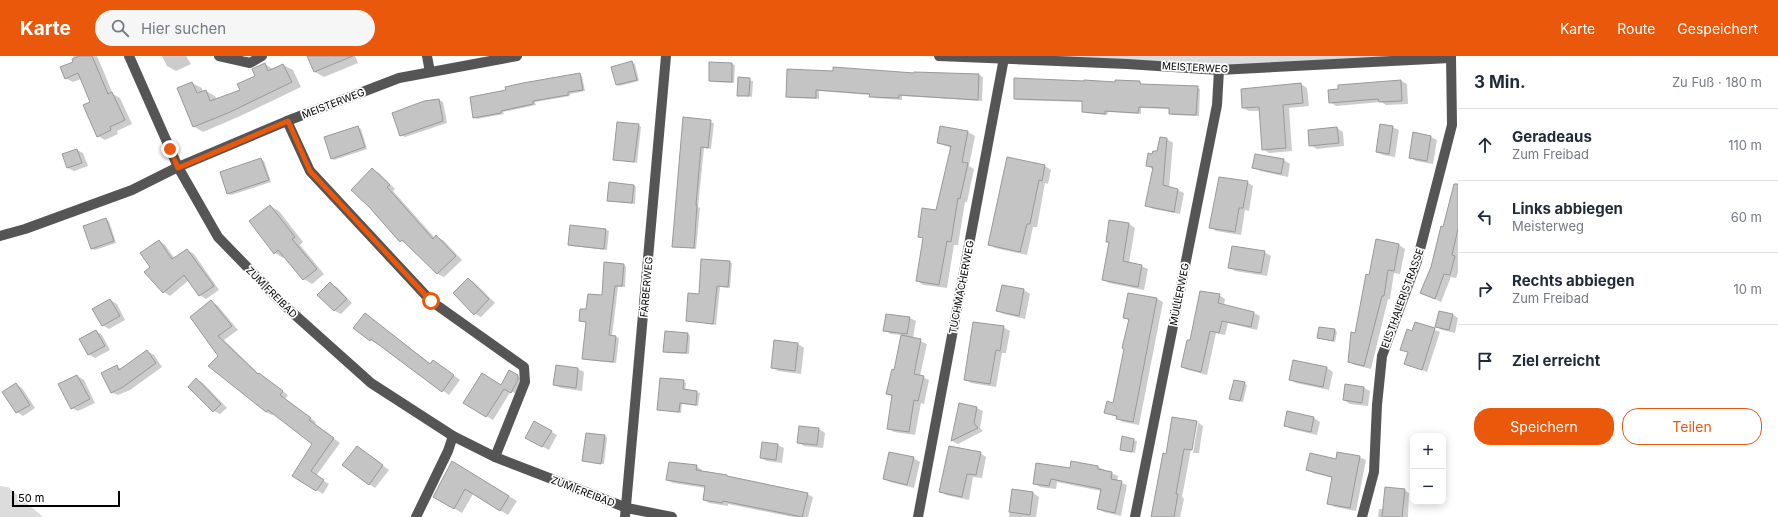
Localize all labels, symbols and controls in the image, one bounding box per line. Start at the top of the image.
search box [95,10,375,46]
text: Karte [20,17,71,40]
icon: search [109,17,131,39]
text: Hier suchen [141,19,226,38]
text: Karte [1560,20,1595,37]
text: Route [1617,20,1655,37]
text: Gespeichert [1677,20,1758,37]
street label: MEISTERWEG [1162,59,1228,75]
text: 3 Min. [1474,72,1526,92]
text: Zu Fuß · 180 m [1672,74,1762,90]
street label: MEISTERWEG [300,86,366,120]
text: Geradeaus [1512,127,1592,146]
icon: ahead [1474,134,1496,156]
text: 110 m [1728,137,1762,153]
route end [161,140,179,158]
text: Zum Freibad [1512,146,1589,162]
text: Links abbiegen [1512,199,1623,218]
icon: left [1474,206,1496,228]
text: 60 m [1731,209,1762,225]
text: Meisterweg [1512,218,1584,234]
street label: TUCHMACHERWEG [946,239,976,335]
street label: ELSTHALER STRASSE [1378,247,1426,349]
street label: FÄRBERWEG [637,256,655,318]
street label: MÜLLERWEG [1167,262,1191,326]
street label: ZUM FREIBAD [244,264,300,320]
text: Rechts abbiegen [1512,271,1634,290]
icon: right [1474,278,1496,300]
text: 10 m [1733,281,1762,297]
text: Zum Freibad [1512,290,1589,306]
route start [422,292,440,310]
icon: arrive [1474,350,1496,372]
text: Ziel erreicht [1512,351,1600,370]
button: Speichern [1474,408,1614,445]
button: Teilen [1622,408,1762,445]
map controls [1410,433,1446,505]
button: + [1410,433,1446,469]
button: − [1410,469,1446,505]
street label: ZUM FREIBAD [549,473,617,509]
scale bar [12,489,120,508]
text: 50 m [18,491,44,505]

